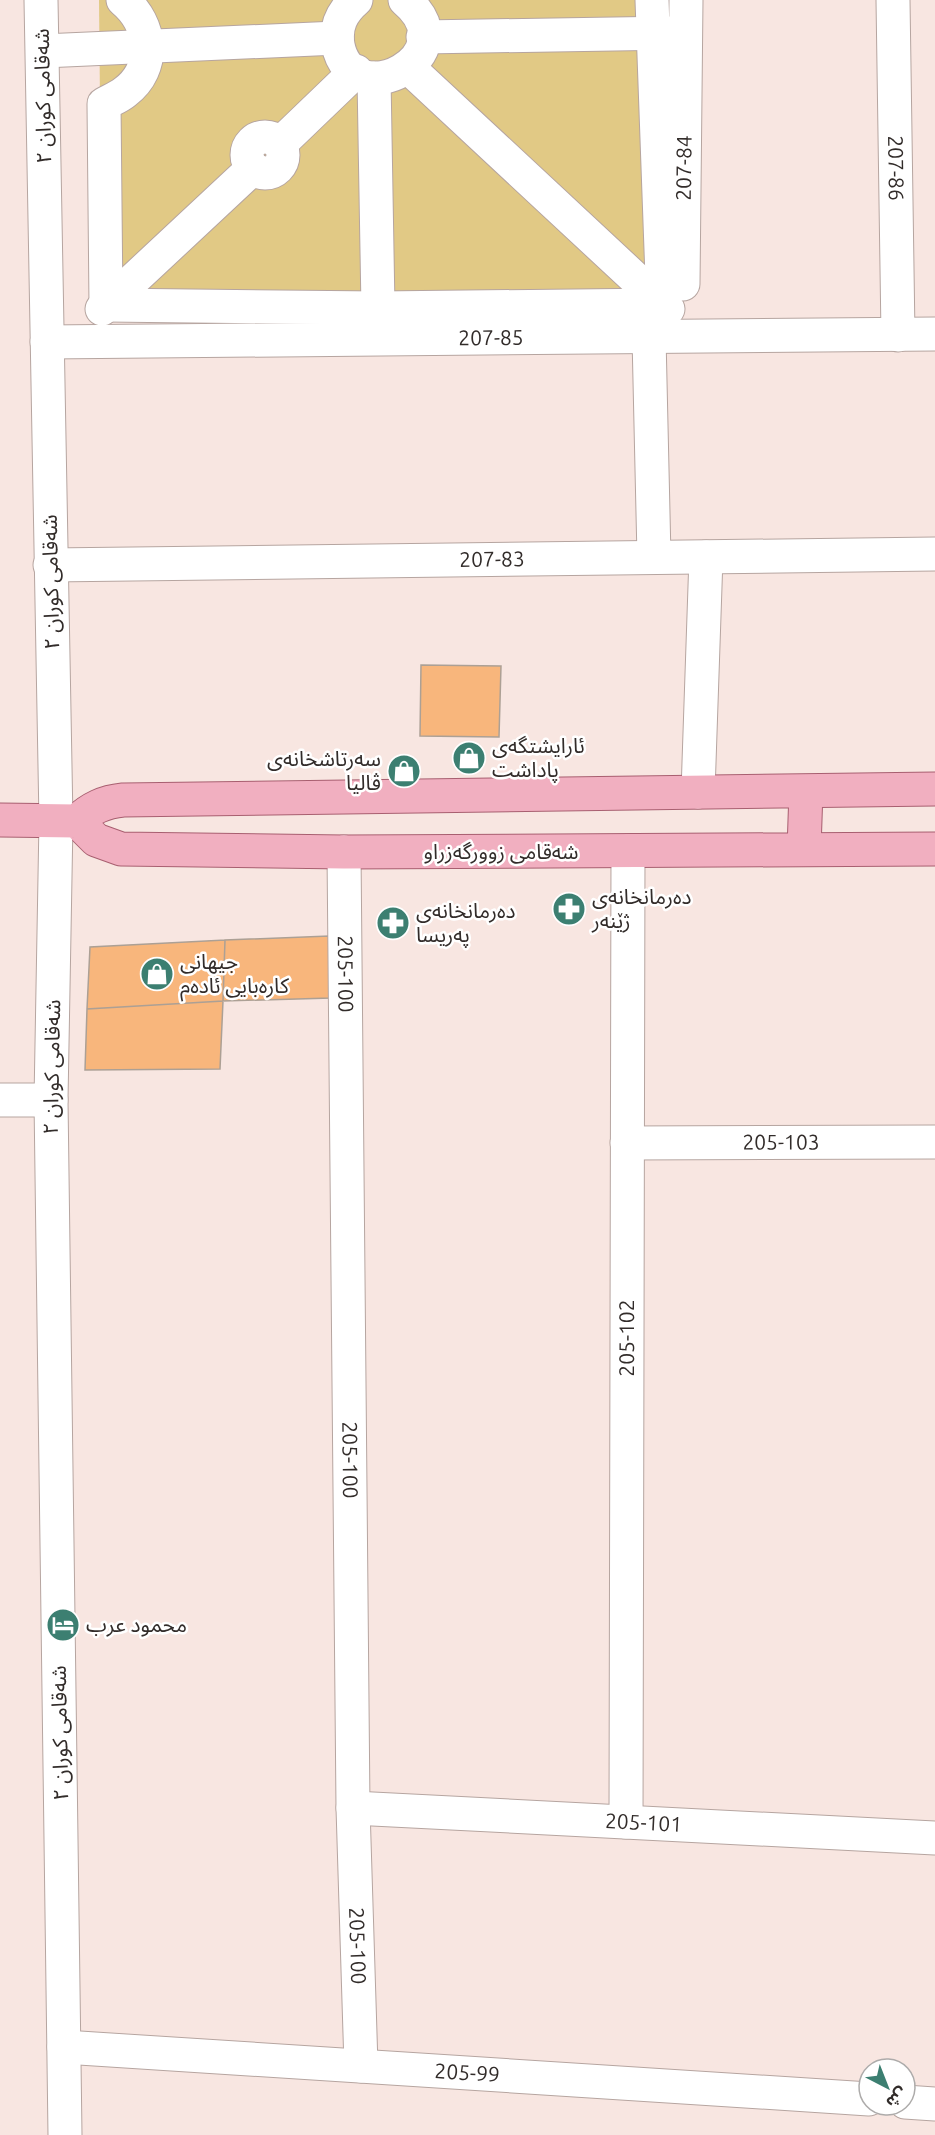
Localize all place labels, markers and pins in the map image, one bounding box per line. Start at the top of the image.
place label: ئارایشتگەی پاداشت [492,733,585,783]
shop icon: ئارایشتگەی پاداشت [451,740,487,776]
place label: سەرتاشخانەی ڤالیا [267,746,381,794]
shop icon: سەرتاشخانەی ڤالیا [386,753,422,789]
place label: دەرمانخانەی ژێنەر [591,884,691,933]
pharmacy icon: دەرمانخانەی ژێنەر [551,891,587,927]
place label: دەرمانخانەی پەریسا [416,898,515,948]
pharmacy icon: دەرمانخانەی پەریسا [375,905,411,941]
place label: جیهانی کارەبایی ئادەم [180,949,289,1002]
shop icon: جیهانی کارەبایی ئادەم [139,956,175,992]
hotel icon: محمود عرب [45,1607,81,1643]
place label: محمود عرب [86,1612,187,1637]

